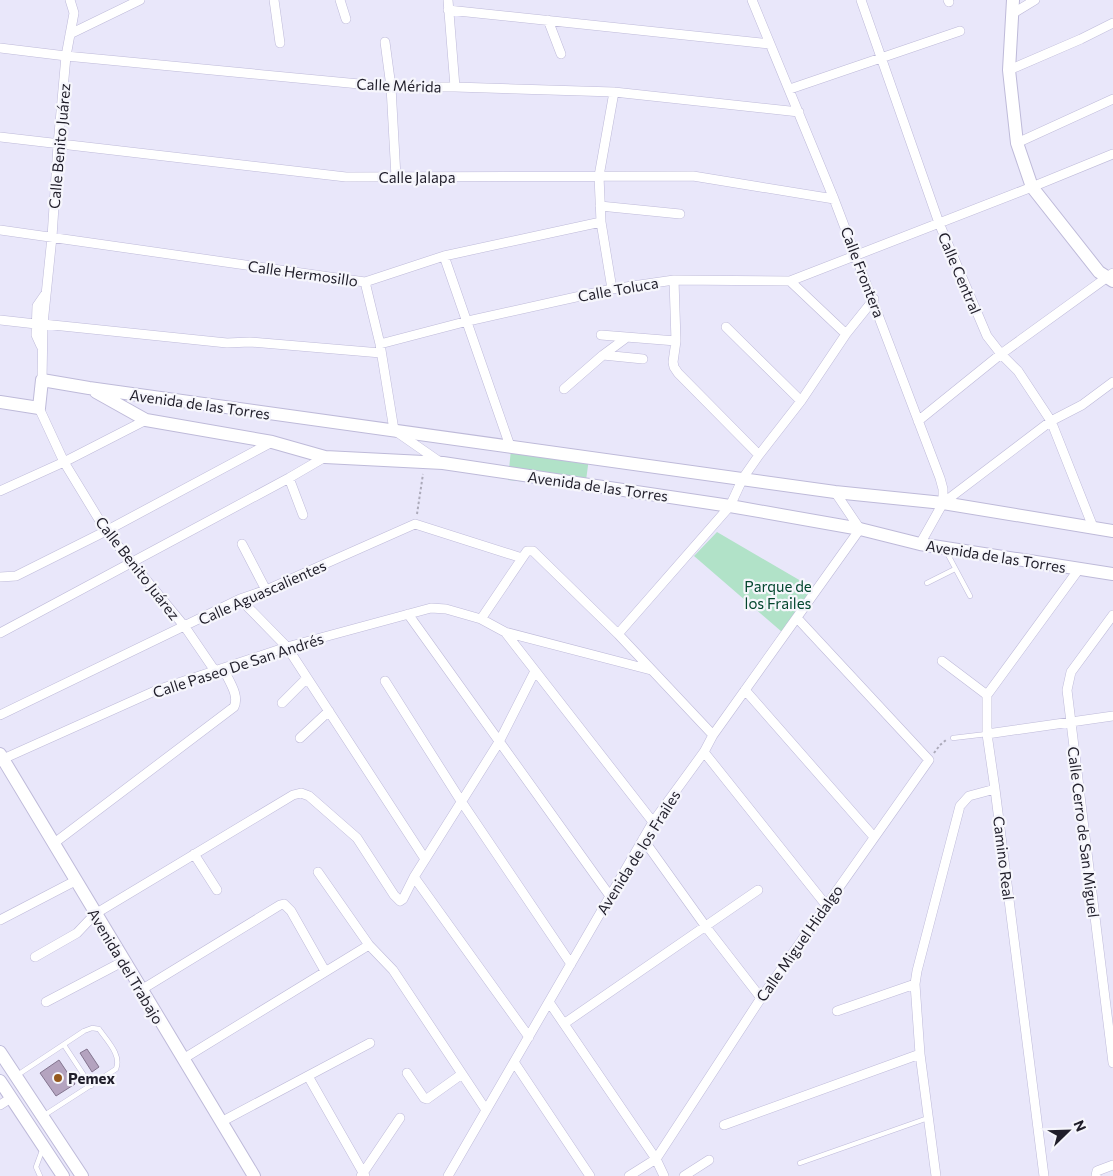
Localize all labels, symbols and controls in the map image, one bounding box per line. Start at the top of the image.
street label: Calle Mérida [356,75,442,95]
street label: Calle Benito Juárez [45,82,73,210]
street label: Calle Jalapa [378,168,456,186]
street label: Calle Frontera [837,224,889,320]
street label: Calle Central [935,229,985,317]
street label: Calle Hermosillo [247,256,359,290]
street label: Calle Toluca [576,273,660,305]
street label: Avenida de las Torres [129,385,272,423]
street label: Avenida de las Torres [527,467,670,505]
street label: Calle Benito Juárez [92,513,184,623]
street label: Avenida de las Torres [925,536,1068,576]
street label: Calle Aguascalientes [195,556,329,628]
park label: Parque de los Frailes [744,577,812,612]
street label: Calle Paseo De San Andrés [150,629,326,701]
street label: Calle Cerro de San Miguel [1065,745,1103,919]
street label: Avenida de los Frailes [592,786,684,917]
street label: Camino Real [990,815,1018,901]
street label: Calle Miguel Hidalgo [752,881,846,1005]
street label: Avenida del Trabajo [84,905,168,1027]
place label: Pemex [68,1069,115,1087]
marker: Pemex [52,1072,64,1084]
north arrow [1043,1106,1093,1156]
text: N [1071,1118,1090,1134]

